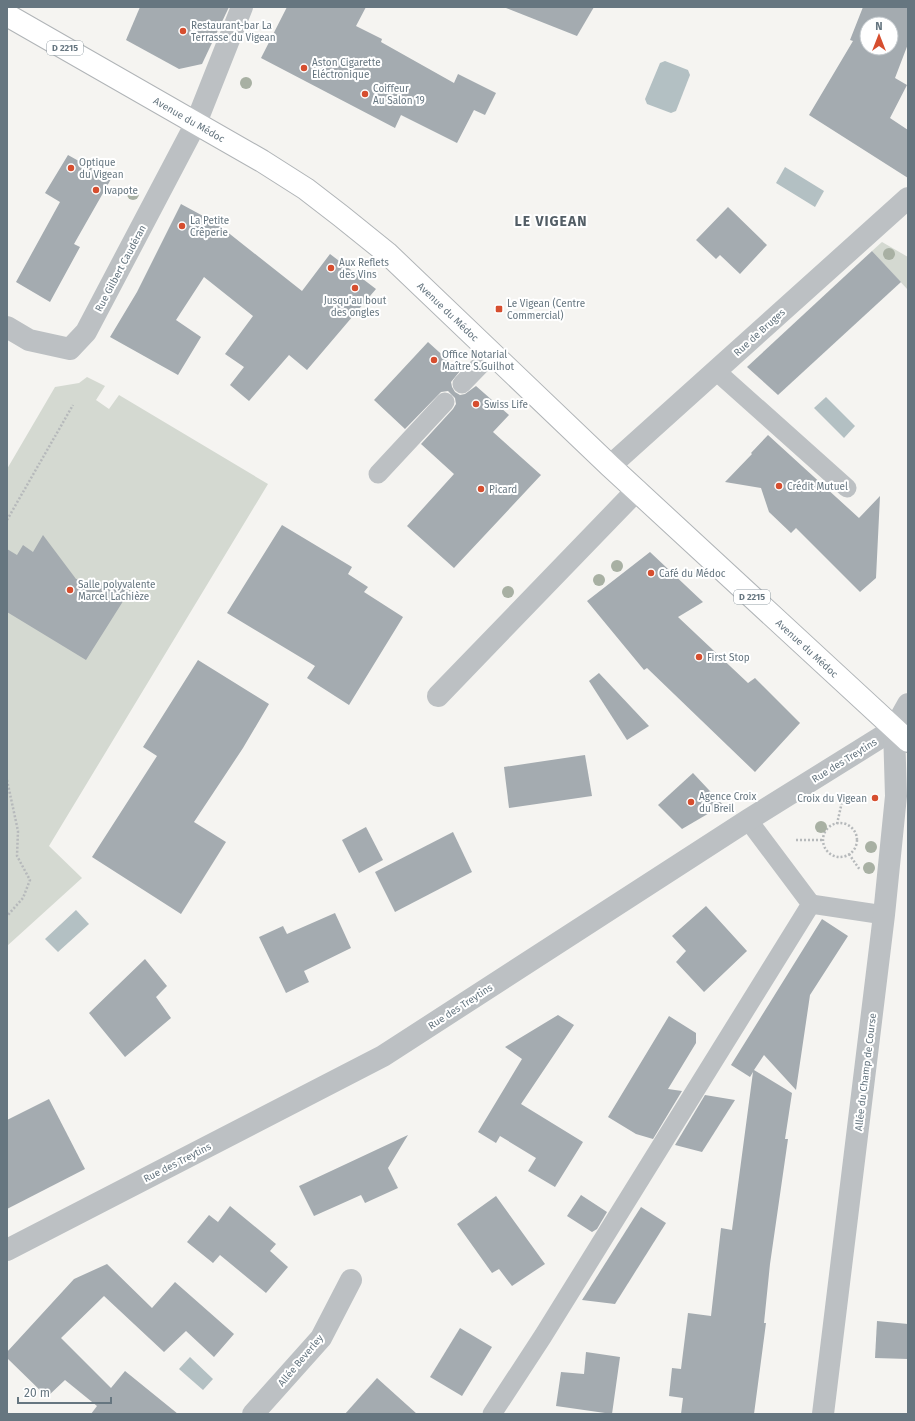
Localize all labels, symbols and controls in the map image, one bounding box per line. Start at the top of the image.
north arrow [859,16,899,56]
place label: Restaurant-bar La Terrasse du Vigean [191,20,276,44]
text: N [875,20,883,33]
marker: Restaurant-bar La Terrasse du Vigean [178,26,188,36]
road number: D 2215 [47,41,83,55]
place label: Aston Cigarette Eléctronique [312,57,381,81]
marker: Aston Cigarette Eléctronique [299,63,309,73]
place label: Coiffeur Au Salon 19 [373,83,425,107]
marker: Coiffeur Au Salon 19 [360,89,370,99]
street label: Avenue du Médoc [151,95,227,145]
place label: Optique du Vigean [79,157,124,181]
marker: Optique du Vigean [66,163,76,173]
marker: Ivapote [91,185,101,195]
place label: Ivapote [104,185,138,197]
district label: LE VIGEAN [515,213,587,230]
place label: La Petite Crêperie [190,215,229,239]
marker: La Petite Crêperie [177,221,187,231]
street label: Rue Gilbert Caudéran [93,223,149,314]
place label: Aux Reflets des Vins [339,257,389,281]
marker: Aux Reflets des Vins [326,263,336,273]
street label: Avenue du Médoc [414,280,481,344]
marker: Jusqu'au bout des ongles [350,283,360,293]
place label: Jusqu'au bout des ongles [324,295,387,319]
place label: Le Vigean (Centre Commercial) [507,297,585,322]
marker: Le Vigean (Centre Commercial) [494,304,504,314]
street label: Rue de Bruges [732,306,788,359]
place label: Office Notarial Maître S.Guilhot [442,349,515,373]
marker: Office Notarial Maître S.Guilhot [429,355,439,365]
marker: Swiss Life [471,399,481,409]
place label: Swiss Life [484,399,528,411]
marker: Crédit Mutuel [774,481,784,491]
place label: Crédit Mutuel [787,481,848,493]
marker: Picard [476,484,486,494]
place label: Picard [489,484,517,496]
marker: Café du Médoc [646,568,656,578]
place label: Café du Médoc [659,568,726,580]
place label: Salle polyvalente Marcel Lachièze [78,579,155,603]
marker: Salle polyvalente Marcel Lachièze [65,585,75,595]
road number: D 2215 [734,590,770,604]
street label: Avenue du Médoc [773,617,840,681]
marker: First Stop [694,652,704,662]
place label: First Stop [707,652,750,664]
street label: Rue des Treytins [810,736,880,786]
place label: Agence Croix du Breil [699,791,756,815]
place label: Croix du Vigean [797,793,867,805]
marker: Croix du Vigean [870,793,880,803]
marker: Agence Croix du Breil [686,797,696,807]
street label: Rue des Treytins [426,981,495,1032]
street label: Allée du Champ de Course [853,1013,879,1132]
street label: Rue des Treytins [142,1141,214,1185]
street label: Allée Beverley [276,1332,326,1389]
scale bar [18,1379,111,1405]
text: 20 m [24,1386,50,1400]

